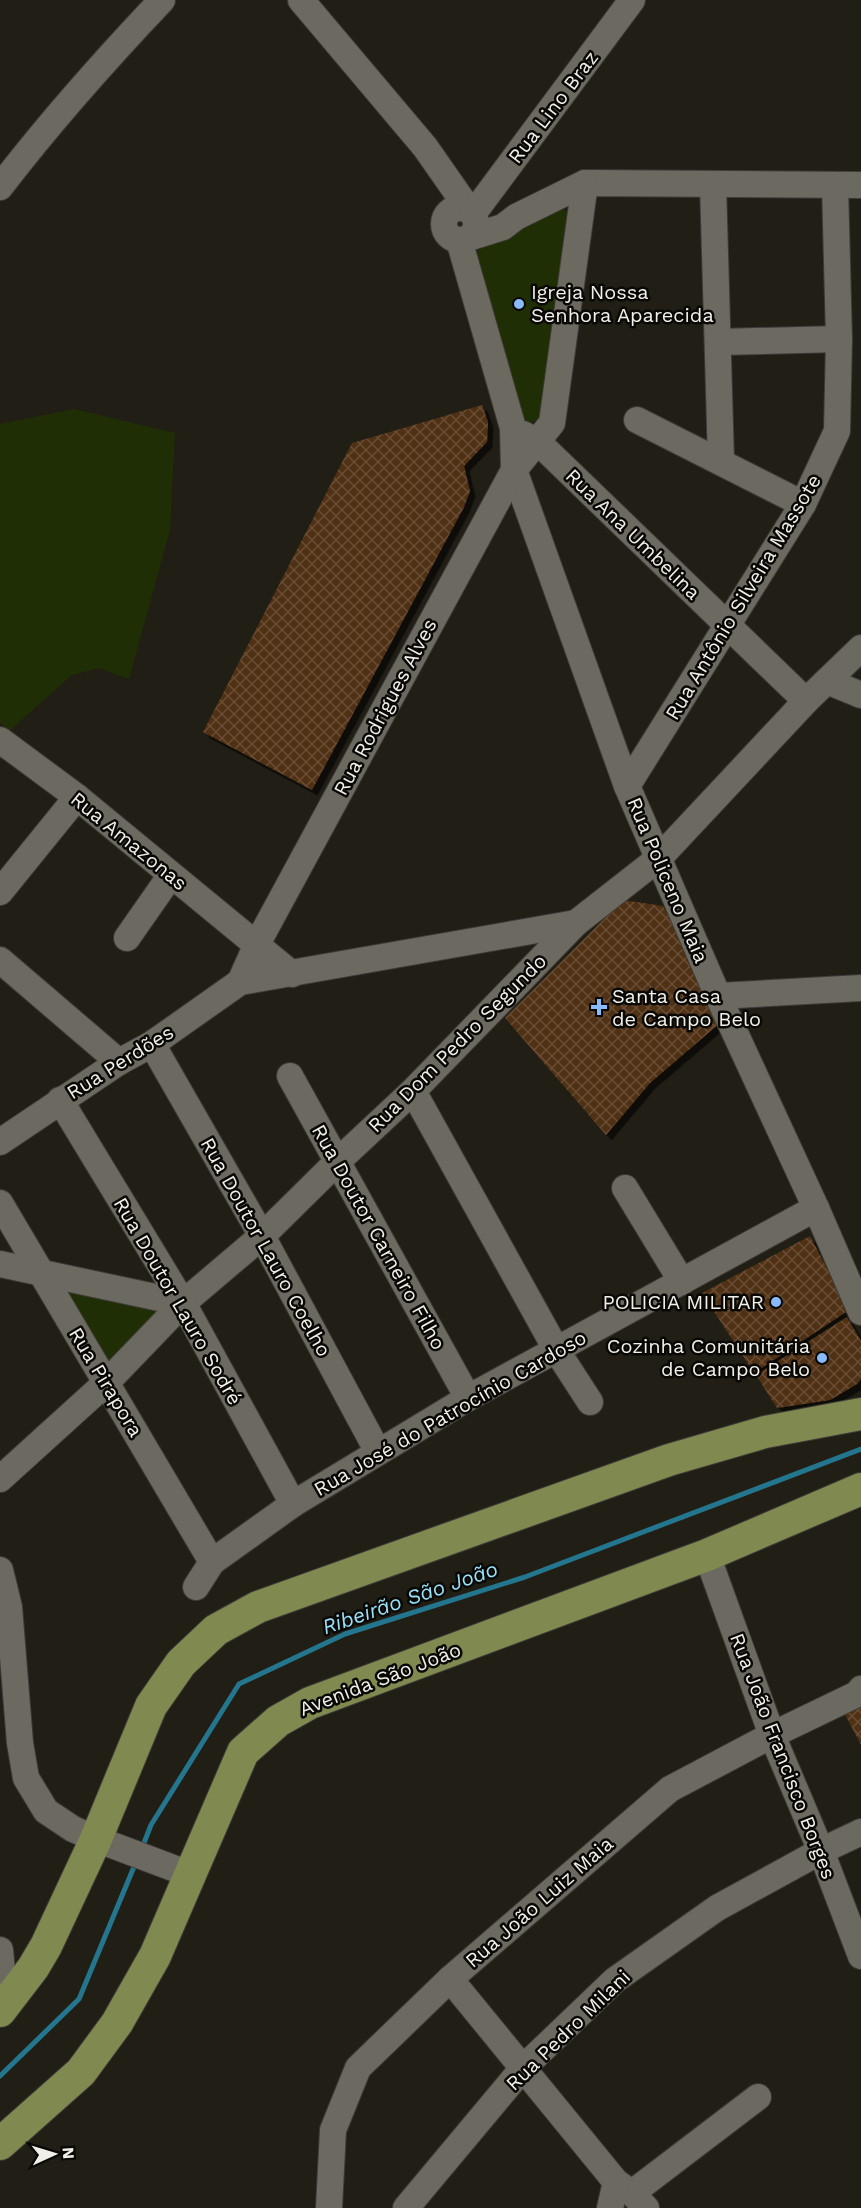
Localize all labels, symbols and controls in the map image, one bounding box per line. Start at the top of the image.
street label: Rua Lino Braz [503,46,603,168]
place label: Igreja Nossa Senhora Aparecida [531,280,714,327]
marker: Igreja Nossa Senhora Aparecida [512,297,526,311]
street label: Rua Ana Umbelina [561,464,705,604]
street label: Rua Antônio Silveira Massote [660,470,826,724]
street label: Rua Rodrigues Alves [328,615,442,799]
street label: Rua Amazonas [66,787,192,895]
street label: Rua Policeno Maia [622,794,714,966]
street label: Rua Dom Pedro Segundo [363,949,551,1137]
place label: Santa Casa de Campo Belo [612,984,761,1031]
marker: Santa Casa de Campo Belo [590,998,608,1016]
street label: Rua Perdões [62,1020,178,1104]
street label: Rua Doutor Carneiro Filho [307,1120,451,1354]
street label: Rua Doutor Lauro Coelho [196,1133,336,1361]
street label: Rua Doutor Lauro Sodré [109,1193,247,1409]
place label: POLICIA MILITAR [602,1290,764,1314]
marker: POLICIA MILITAR [769,1295,783,1309]
street label: Rua Pirapora [64,1323,148,1441]
street label: Rua José do Patrocínio Cardoso [310,1325,590,1501]
place label: Cozinha Comunitária de Campo Belo [607,1334,810,1381]
marker: Cozinha Comunitária de Campo Belo [815,1351,829,1365]
water label: Ribeirão São João [319,1556,501,1639]
street label: Rua João Francisco Borges [725,1630,841,1882]
street label: Avenida São João [296,1637,464,1721]
street label: Rua João Luiz Maia [460,1831,618,1973]
street label: Rua Pedro Milani [501,1965,635,2095]
north arrow [24,2124,84,2184]
text: N [59,2146,78,2160]

